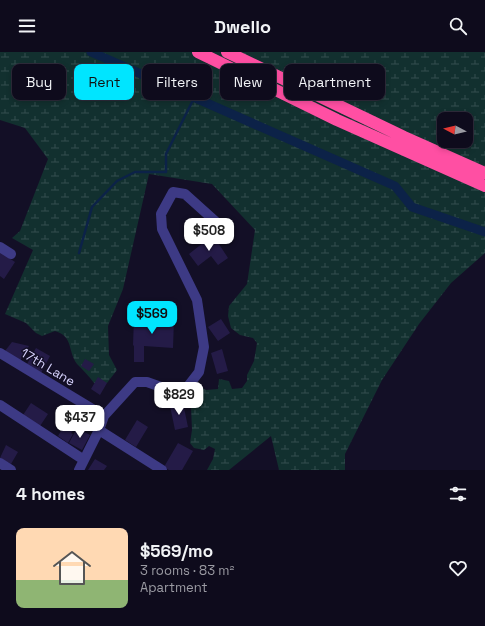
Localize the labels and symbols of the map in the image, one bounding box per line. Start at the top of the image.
north arrow [437,112,473,148]
pin: $508 [185,218,233,252]
pin: $569 [128,301,176,335]
street label: 17th Lane [18,344,78,390]
pin: $829 [155,382,203,416]
pin: $437 [56,405,104,439]

